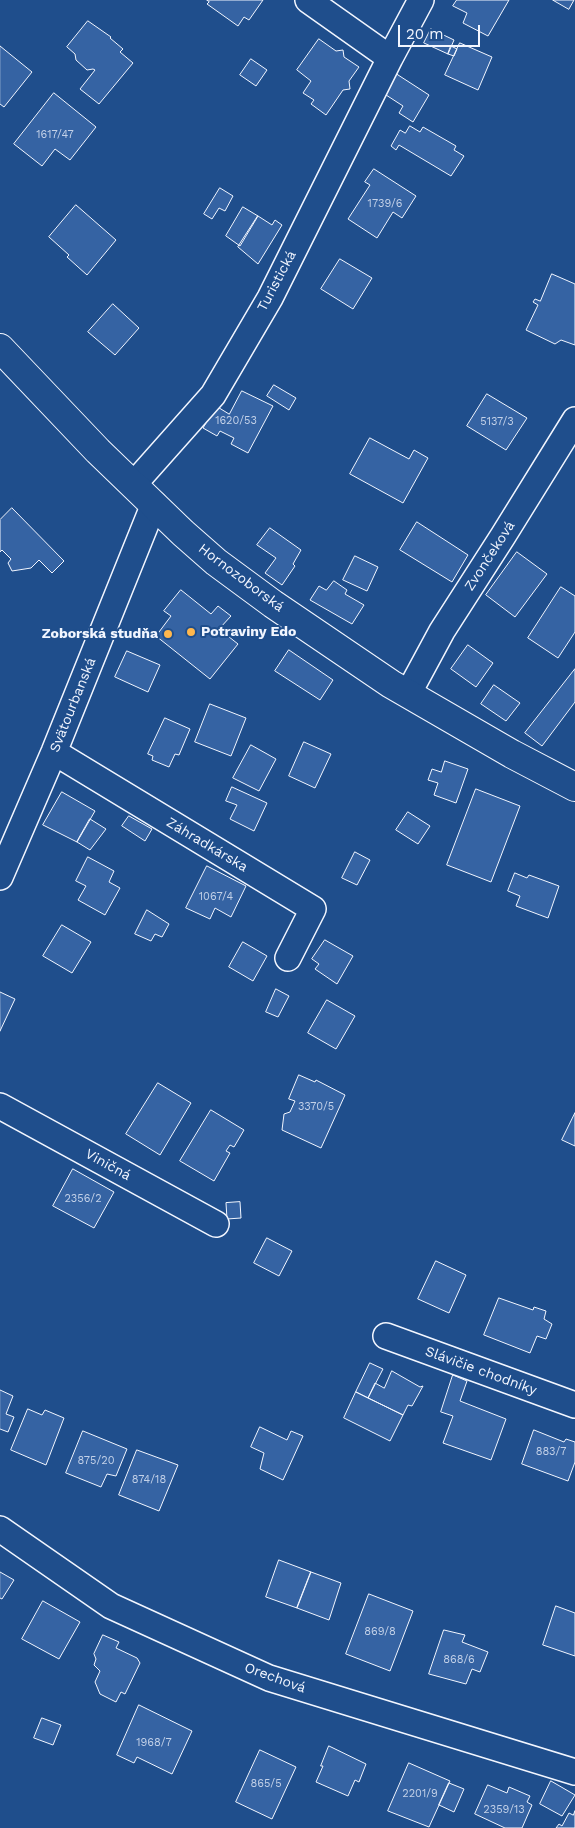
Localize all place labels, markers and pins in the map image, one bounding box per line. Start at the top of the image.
place label: Potraviny Edo [201,624,296,640]
place label: Zoborská studňa [42,626,158,642]
marker: Potraviny Edo [185,626,197,638]
marker: Zoborská studňa [162,628,174,640]

